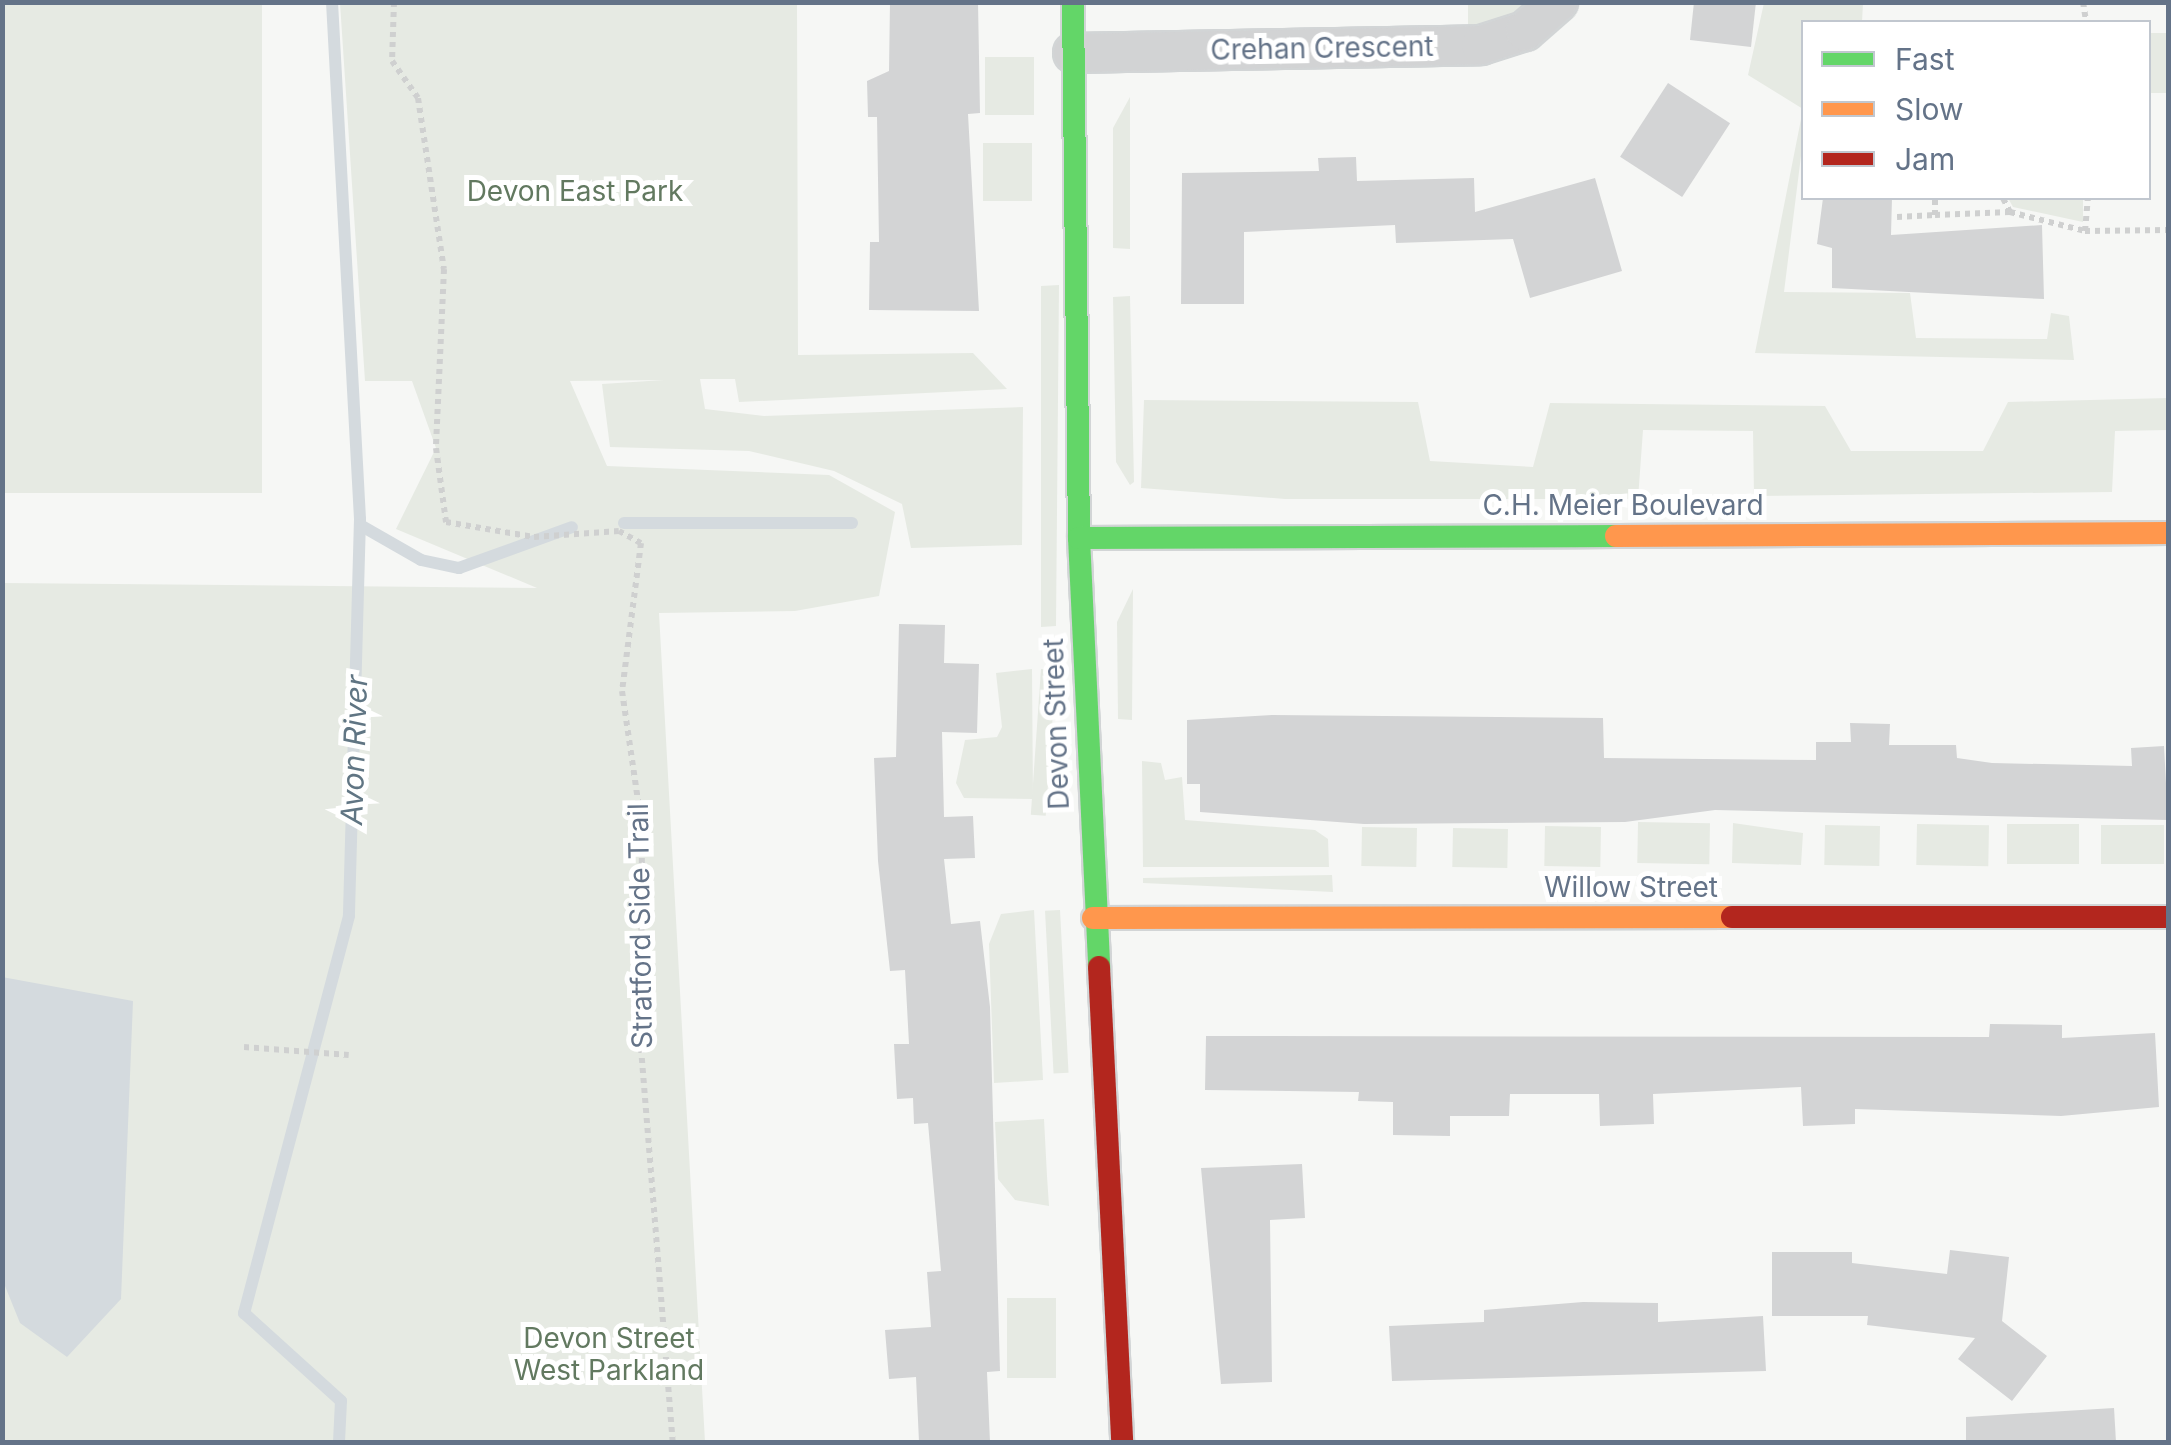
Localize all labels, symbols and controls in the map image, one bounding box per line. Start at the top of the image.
legend [1801,20,2151,200]
street label: Crehan Crescent [1210,29,1434,67]
text: Fast [1895,41,1954,77]
text: Slow [1895,91,1964,127]
text: Jam [1895,141,1955,177]
park label: Devon East Park [467,174,683,208]
street label: C.H. Meier Boulevard [1482,488,1764,522]
street label: Devon Street [1036,638,1076,810]
water label: Avon River [333,674,375,826]
street label: Stratford Side Trail [621,803,659,1049]
street label: Willow Street [1544,870,1718,904]
park label: Devon Street West Parkland [514,1321,704,1387]

